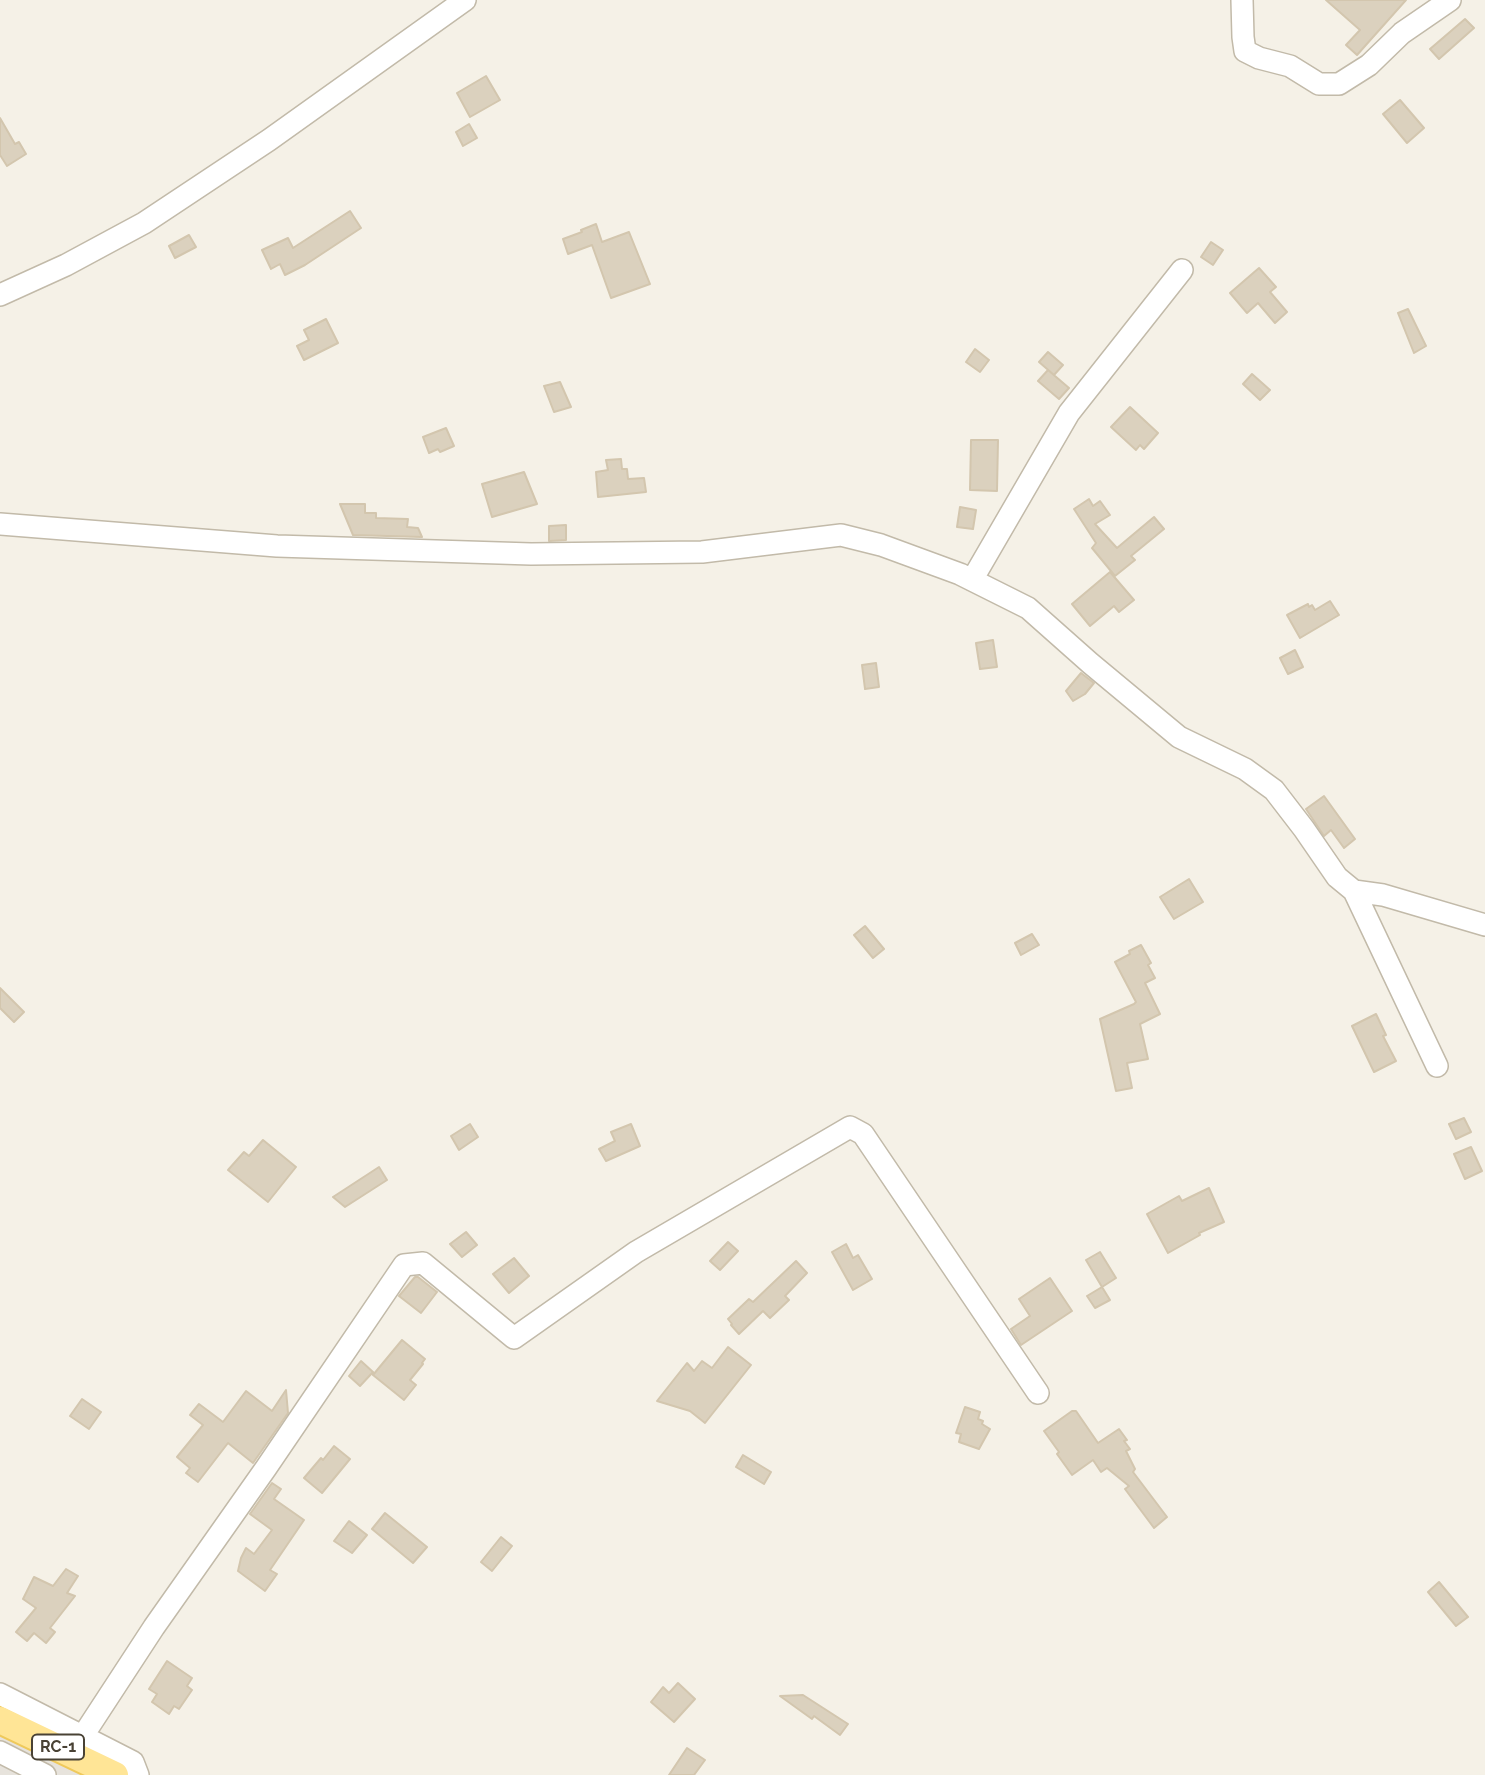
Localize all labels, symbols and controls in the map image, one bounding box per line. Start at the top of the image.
road number: RC-1 [32,1735,84,1760]

